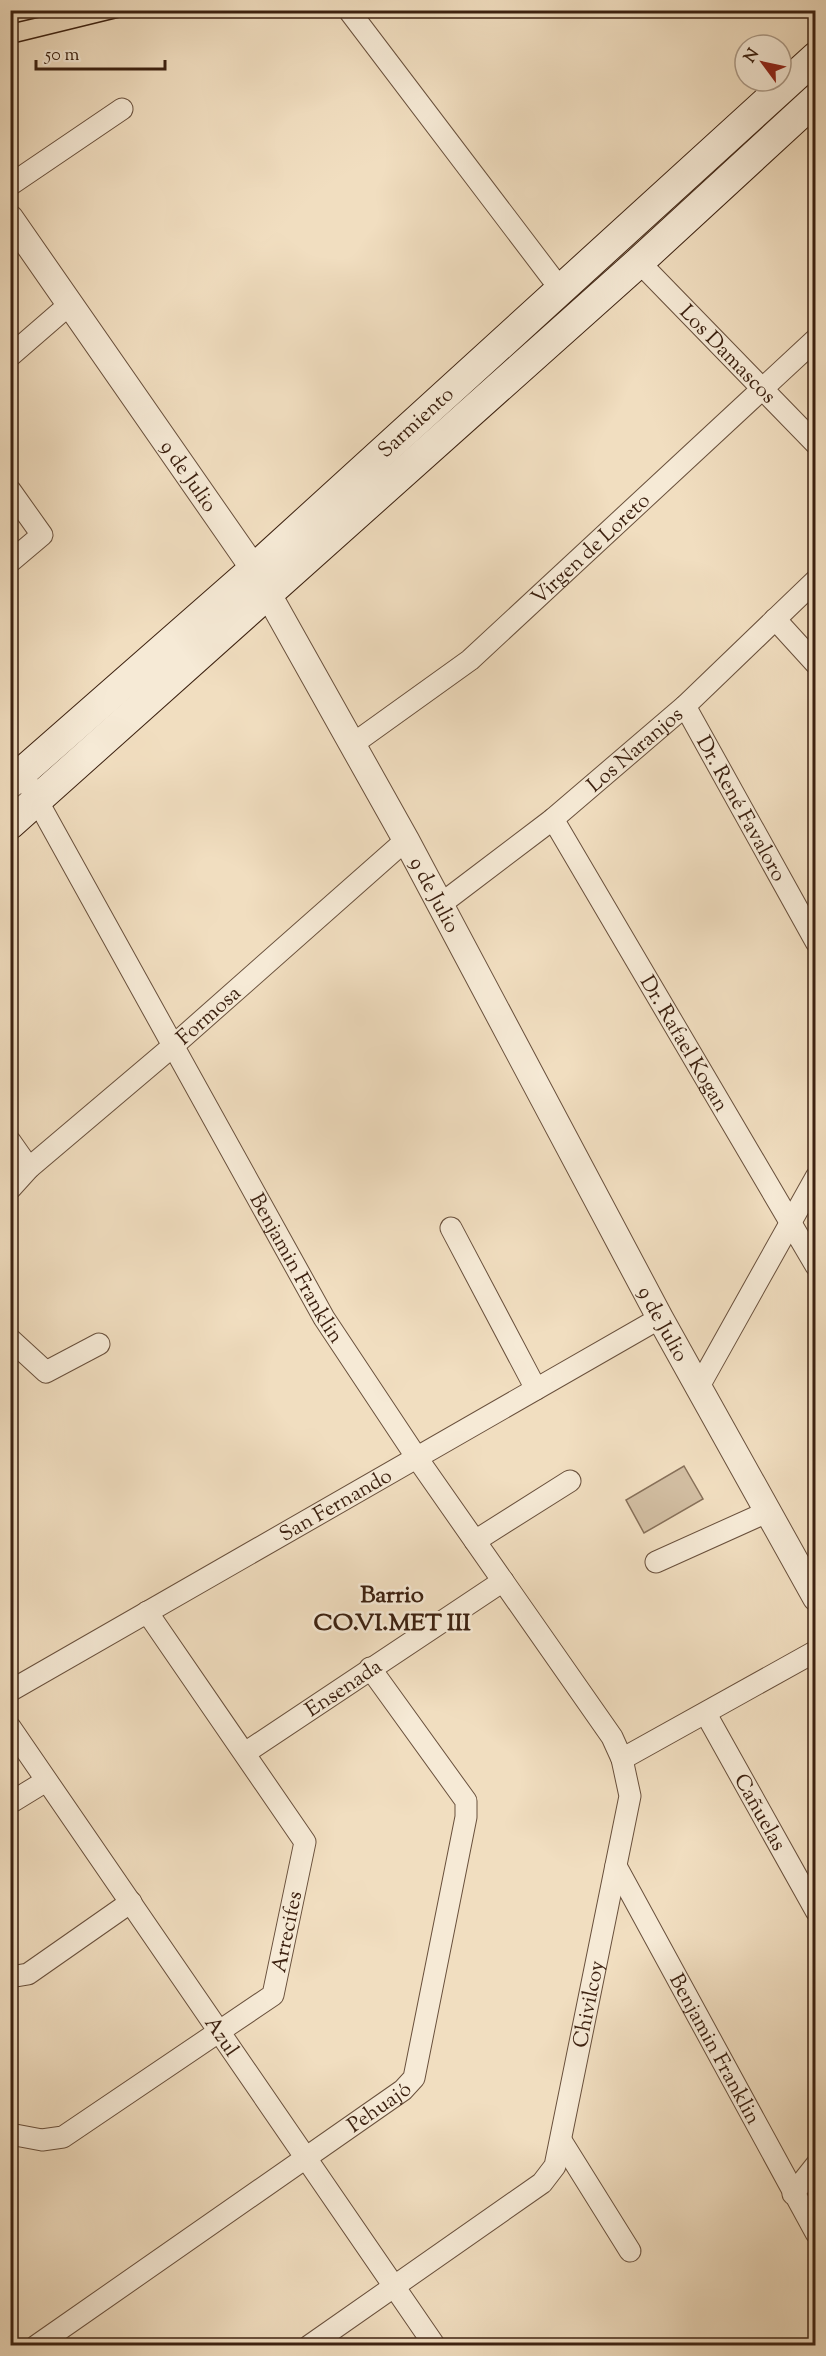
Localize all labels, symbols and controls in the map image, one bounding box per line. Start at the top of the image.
scale bar [36,33,165,71]
north arrow [733,33,793,93]
text: 50 m [44,43,80,69]
text: N [739,44,766,68]
street label: Los Damascos [671,299,782,411]
street label: Sarmiento [372,381,462,466]
street label: 9 de Julio [152,435,223,519]
street label: Virgen de Loreto [525,487,658,613]
street label: Los Naranjos [581,701,691,801]
street label: Dr. René Favaloro [687,731,793,888]
street label: 9 de Julio [401,852,466,939]
street label: Dr. Rafael Kogan [631,970,735,1118]
street label: Formosa [171,979,249,1053]
street label: Benjamin Franklin [241,1188,350,1350]
street label: 9 de Julio [629,1281,694,1368]
street label: San Fernando [274,1462,398,1550]
district label: Barrio CO.VI.MET III [313,1579,471,1641]
street label: Ensenada [300,1653,389,1726]
street label: Cañuelas [725,1769,792,1857]
street label: Arrecifes [265,1889,311,1976]
street label: Chivilcoy [566,1958,613,2051]
street label: Benjamin Franklin [660,1969,767,2130]
street label: Azul [196,2011,245,2064]
street label: Pehuajó [342,2077,420,2141]

